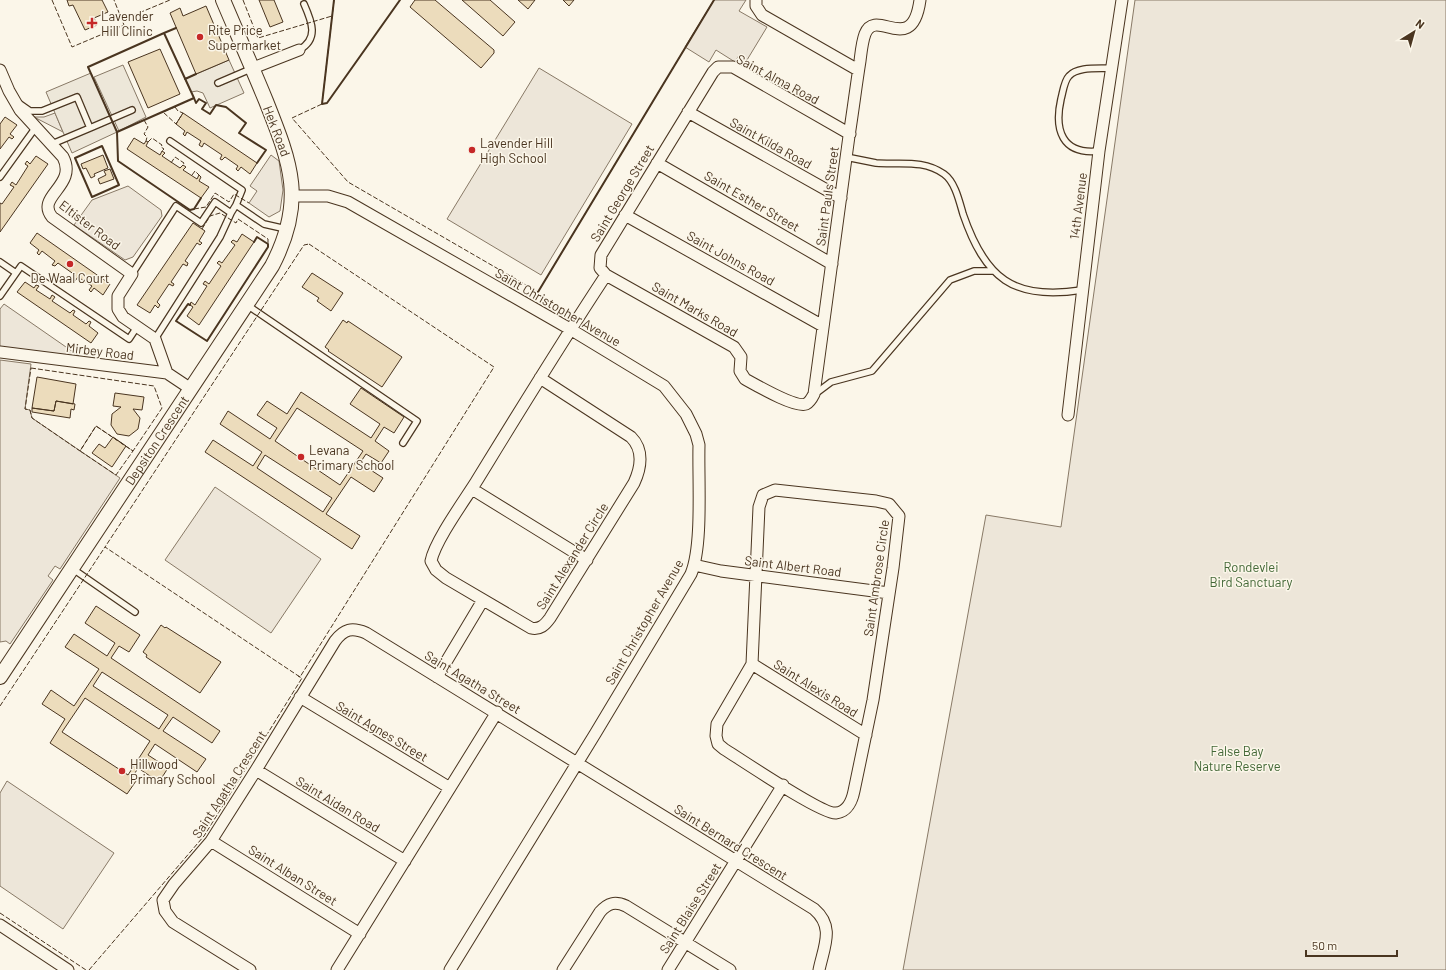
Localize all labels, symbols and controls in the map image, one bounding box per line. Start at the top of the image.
place label: Lavender Hill Clinic [101,8,154,39]
north arrow [1394,12,1434,52]
text: N [1413,16,1427,31]
marker: Lavender Hill Clinic [86,17,98,29]
place label: Rite Price Supermarket [208,22,281,53]
marker: Rite Price Supermarket [195,32,205,42]
street label: Saint Alma Road [734,50,822,108]
street label: Hek Road [260,103,294,159]
street label: Saint Kilda Road [727,114,815,172]
place label: Lavender Hill High School [480,135,553,166]
street label: Saint George Street [587,142,657,244]
marker: Lavender Hill High School [467,145,477,155]
street label: Saint Pauls Street [812,145,842,247]
street label: Saint Esther Street [702,167,802,235]
street label: 14th Avenue [1066,172,1090,240]
street label: Eltister Road [56,197,124,253]
street label: Saint Johns Road [684,227,778,289]
marker: De Waal Court [65,259,75,269]
street label: Saint Christopher Avenue [492,264,624,350]
place label: De Waal Court [31,270,109,286]
street label: Saint Marks Road [649,278,741,340]
street label: Mirbey Road [65,339,135,363]
street label: Depsiton Crescent [121,392,192,488]
place label: Levana Primary School [309,442,394,473]
marker: Levana Primary School [296,452,306,462]
street label: Saint Alexander Circle [533,499,611,612]
street label: Saint Ambrose Circle [860,519,892,637]
street label: Saint Albert Road [744,552,842,580]
street label: Saint Christopher Avenue [601,556,687,688]
park label: Rondevlei Bird Sanctuary [1209,559,1293,590]
street label: Saint Agatha Street [422,647,524,717]
street label: Saint Alexis Road [771,656,861,720]
street label: Saint Agnes Street [333,697,431,765]
street label: Saint Agatha Crescent [188,727,270,841]
park label: False Bay Nature Reserve [1193,743,1281,774]
place label: Hillwood Primary School [130,756,215,787]
marker: Hillwood Primary School [117,766,127,776]
street label: Saint Aidan Road [293,773,383,835]
street label: Saint Bernard Crescent [671,801,791,883]
street label: Saint Alban Street [246,841,340,909]
street label: Saint Blaise Street [656,860,724,956]
scale bar [1306,932,1397,958]
text: 50 m [1312,938,1337,952]

